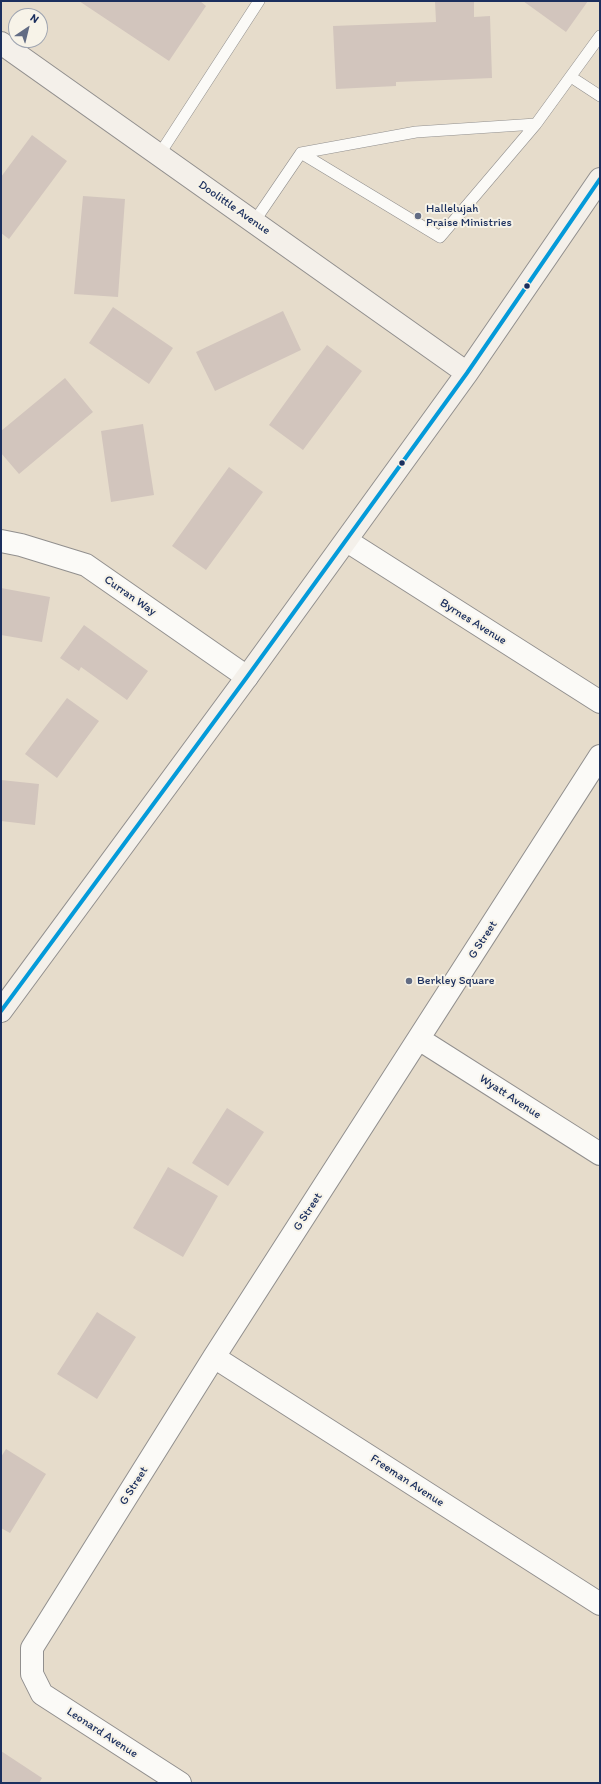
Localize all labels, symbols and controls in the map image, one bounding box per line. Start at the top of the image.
north arrow [8,8,48,48]
text: N [28,11,41,26]
street label: Doolittle Avenue [195,178,273,238]
place label: Hallelujah Praise Ministries [426,202,512,230]
marker: Hallelujah Praise Ministries [413,211,423,221]
unlabelled marker [522,281,532,291]
unlabelled marker [397,458,407,468]
street label: Curran Way [101,573,159,619]
street label: Byrnes Avenue [437,596,509,648]
street label: G Street [465,918,501,962]
place label: Berkley Square [417,974,495,988]
marker: Berkley Square [404,976,414,986]
street label: Wyatt Avenue [476,1072,544,1122]
street label: G Street [290,1190,326,1234]
street label: Freeman Avenue [367,1452,447,1510]
street label: G Street [117,1464,151,1508]
street label: Leonard Avenue [64,1705,140,1761]

